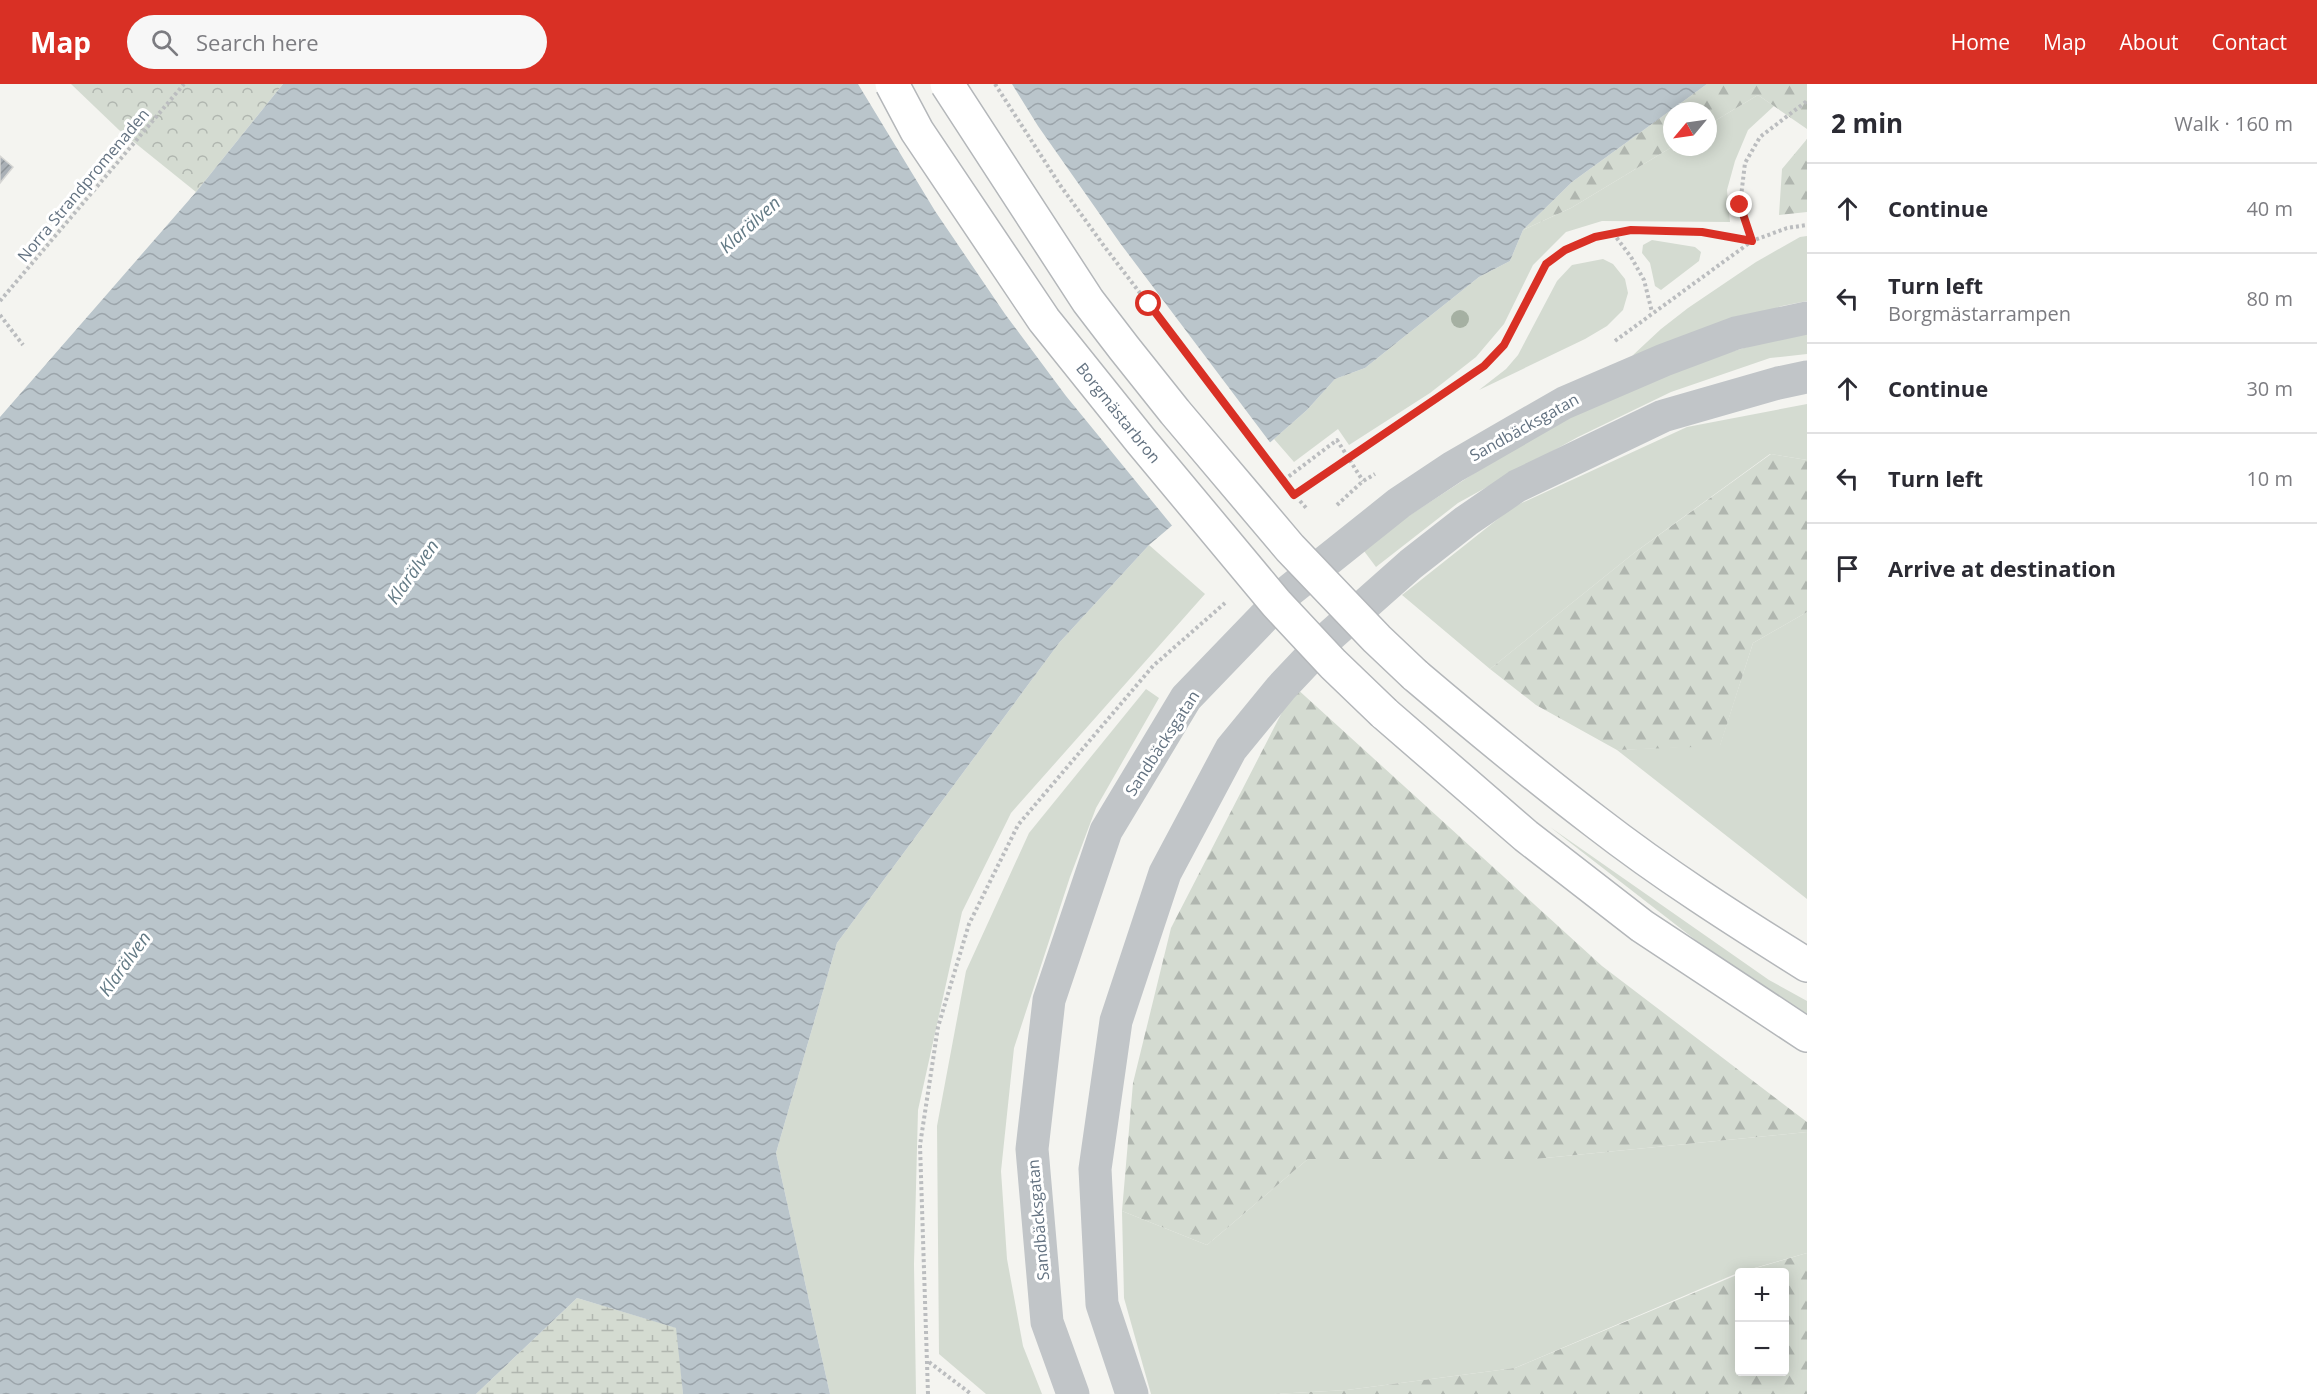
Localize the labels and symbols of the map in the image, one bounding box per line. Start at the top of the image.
north arrow [1663,102,1717,156]
street label: Norra Strandpromenaden [12,103,154,267]
water label: Klarälven [714,190,785,258]
route end [1726,191,1752,217]
route start [1135,290,1161,316]
street label: Borgmästarbron [1071,358,1166,468]
street label: Sandbäcksgatan [1465,388,1583,466]
water label: Klarälven [381,534,444,609]
street label: Sandbäcksgatan [1120,686,1204,800]
water label: Klarälven [93,926,156,1001]
street label: Sandbäcksgatan [1022,1158,1054,1282]

